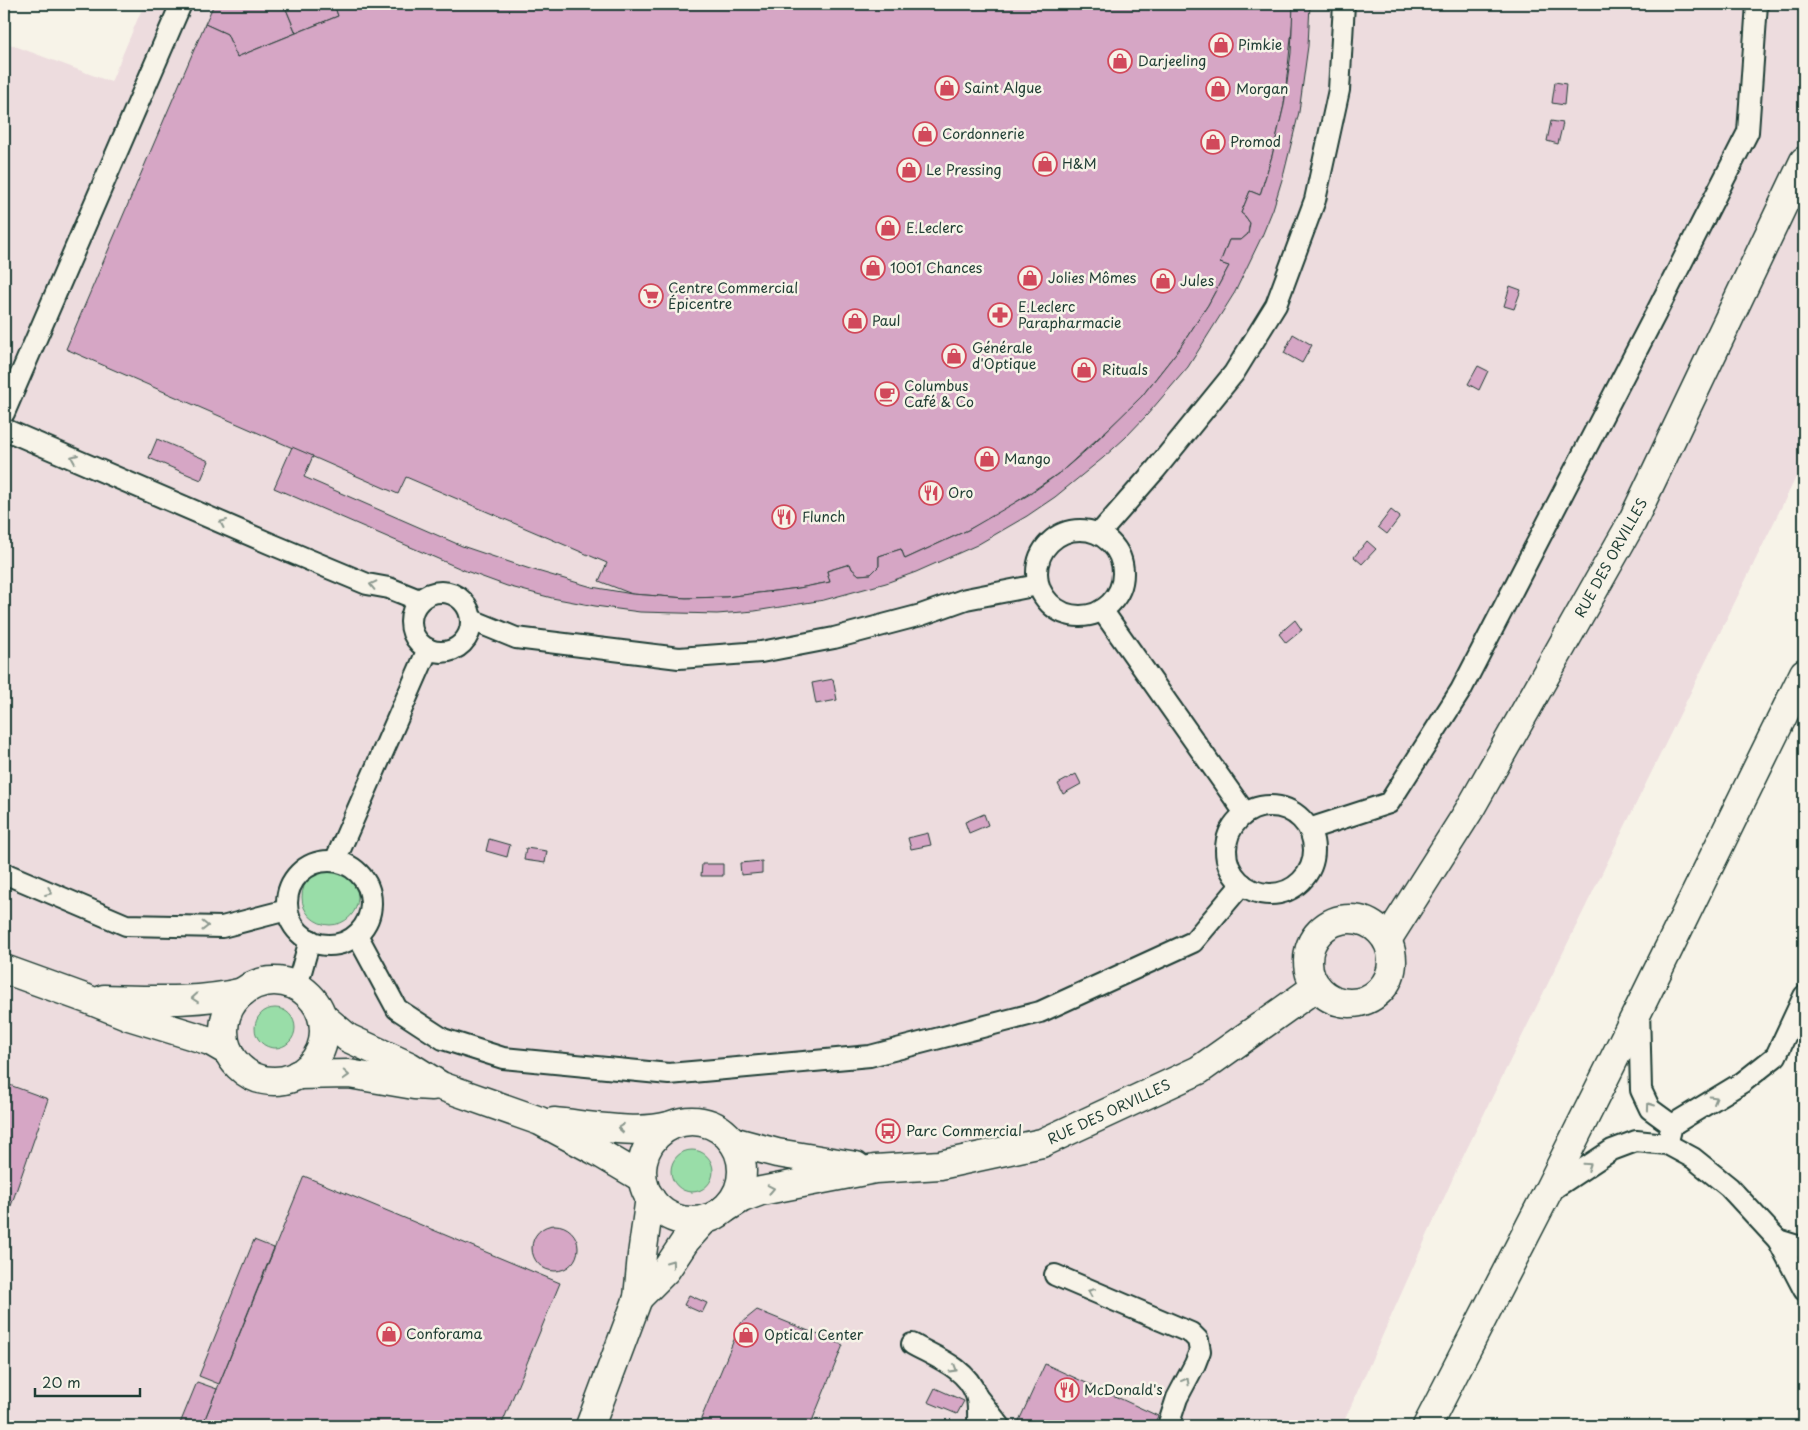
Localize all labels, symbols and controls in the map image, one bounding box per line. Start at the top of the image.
shop icon: Pimkie [1208,32,1234,58]
place label: Pimkie [1238,34,1282,55]
shop icon: Darjeeling [1107,48,1133,74]
place label: Darjeeling [1138,50,1206,71]
shop icon: Saint Algue [934,75,960,101]
shop icon: Morgan [1205,76,1231,102]
place label: Saint Algue [964,77,1042,98]
place label: Morgan [1236,78,1288,99]
shop icon: Cordonnerie [912,121,938,147]
place label: Cordonnerie [942,123,1025,144]
shop icon: Promod [1200,129,1226,155]
place label: Promod [1230,131,1281,152]
shop icon: H&M [1032,151,1058,177]
place label: H&M [1062,153,1097,174]
shop icon: Le Pressing [896,157,922,183]
place label: Le Pressing [926,159,1002,180]
shop icon: E.Leclerc [875,215,901,241]
place label: E.Leclerc [906,217,963,238]
shop icon: 1001 Chances [860,255,886,281]
place label: 1001 Chances [890,257,982,278]
shop icon: Jolies Mômes [1017,265,1043,291]
place label: Jolies Mômes [1048,267,1136,288]
shop icon: Jules [1150,268,1176,294]
place label: Jules [1180,270,1214,291]
place label: Centre Commercial Épicentre [668,277,798,314]
supermarket icon: Centre Commercial Épicentre [638,283,664,309]
place label: E.Leclerc Parapharmacie [1018,296,1122,333]
pharmacy icon: E.Leclerc Parapharmacie [987,302,1013,328]
shop icon: Paul [842,308,868,334]
place label: Paul [872,310,900,331]
place label: Générale d'Optique [972,337,1037,374]
shop icon: Générale d'Optique [941,343,967,369]
shop icon: Rituals [1071,357,1097,383]
place label: Rituals [1102,359,1148,380]
place label: Columbus Café & Co [904,375,974,412]
cafe icon: Columbus Café & Co [874,381,900,407]
shop icon: Mango [974,446,1000,472]
place label: Mango [1004,448,1051,469]
one-way arrow [70,454,79,465]
restaurant icon: Oro [918,480,944,506]
place label: Oro [948,482,973,503]
street label: RUE DES ORVILLES [1569,494,1652,621]
restaurant icon: Flunch [771,504,797,530]
place label: Flunch [802,506,845,527]
one-way arrow [219,519,228,529]
one-way arrow [368,580,377,590]
one-way arrow [44,885,53,896]
one-way arrow [201,921,209,932]
one-way arrow [190,992,198,1003]
one-way arrow [342,1069,350,1080]
street label: RUE DES ORVILLES [1044,1074,1174,1149]
one-way arrow [1708,1096,1717,1106]
one-way arrow [1647,1102,1656,1111]
bus stop icon: Parc Commercial [875,1118,901,1144]
place label: Parc Commercial [906,1120,1022,1141]
one-way arrow [617,1123,625,1134]
one-way arrow [1582,1163,1592,1172]
one-way arrow [766,1184,775,1194]
one-way arrow [665,1259,674,1269]
one-way arrow [1087,1287,1096,1298]
shop icon: Conforama [376,1321,402,1347]
shop icon: Optical Center [733,1322,759,1348]
place label: Conforama [406,1323,483,1344]
place label: Optical Center [764,1324,864,1345]
one-way arrow [949,1362,958,1372]
scale bar [35,1365,140,1397]
text: 20 m [42,1370,81,1393]
restaurant icon: McDonald's [1054,1377,1080,1403]
one-way arrow [1180,1378,1190,1387]
place label: McDonald's [1084,1379,1163,1400]

